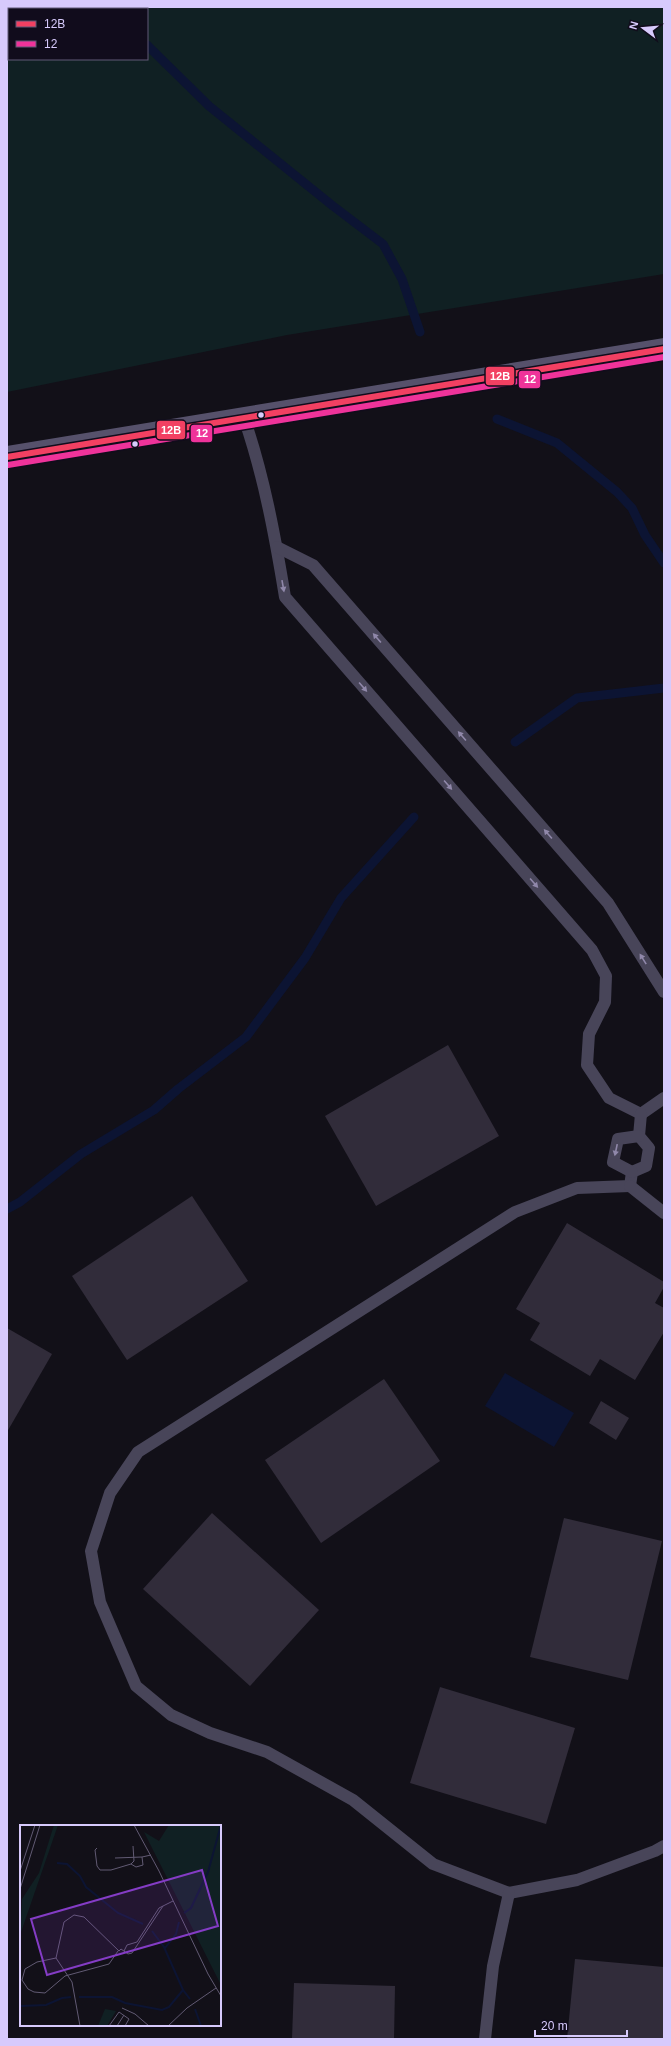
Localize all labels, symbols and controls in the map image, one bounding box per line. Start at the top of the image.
legend [8,8,148,60]
north arrow [623,8,663,48]
text: 12B [44,17,65,31]
text: N [627,20,640,31]
text: 12 [44,37,58,51]
line badge: 12B [485,366,515,386]
text: 12B [490,370,510,382]
line badge: 12 [518,370,541,389]
text: 12 [524,373,536,385]
unlabelled marker [256,410,266,420]
line badge: 12B [156,420,186,440]
text: 12B [161,424,181,436]
line badge: 12 [190,424,213,443]
text: 12 [196,427,208,439]
unlabelled marker [130,439,140,449]
one-way arrow [280,580,286,592]
one-way arrow [372,633,381,643]
one-way arrow [359,681,368,692]
one-way arrow [458,731,467,741]
one-way arrow [444,780,453,790]
one-way arrow [543,829,552,839]
one-way arrow [529,878,538,888]
one-way arrow [640,953,647,965]
one-way arrow [612,1144,618,1156]
inset map [20,1825,221,2026]
scale bar [535,2012,627,2038]
text: 20 m [541,2019,568,2033]

